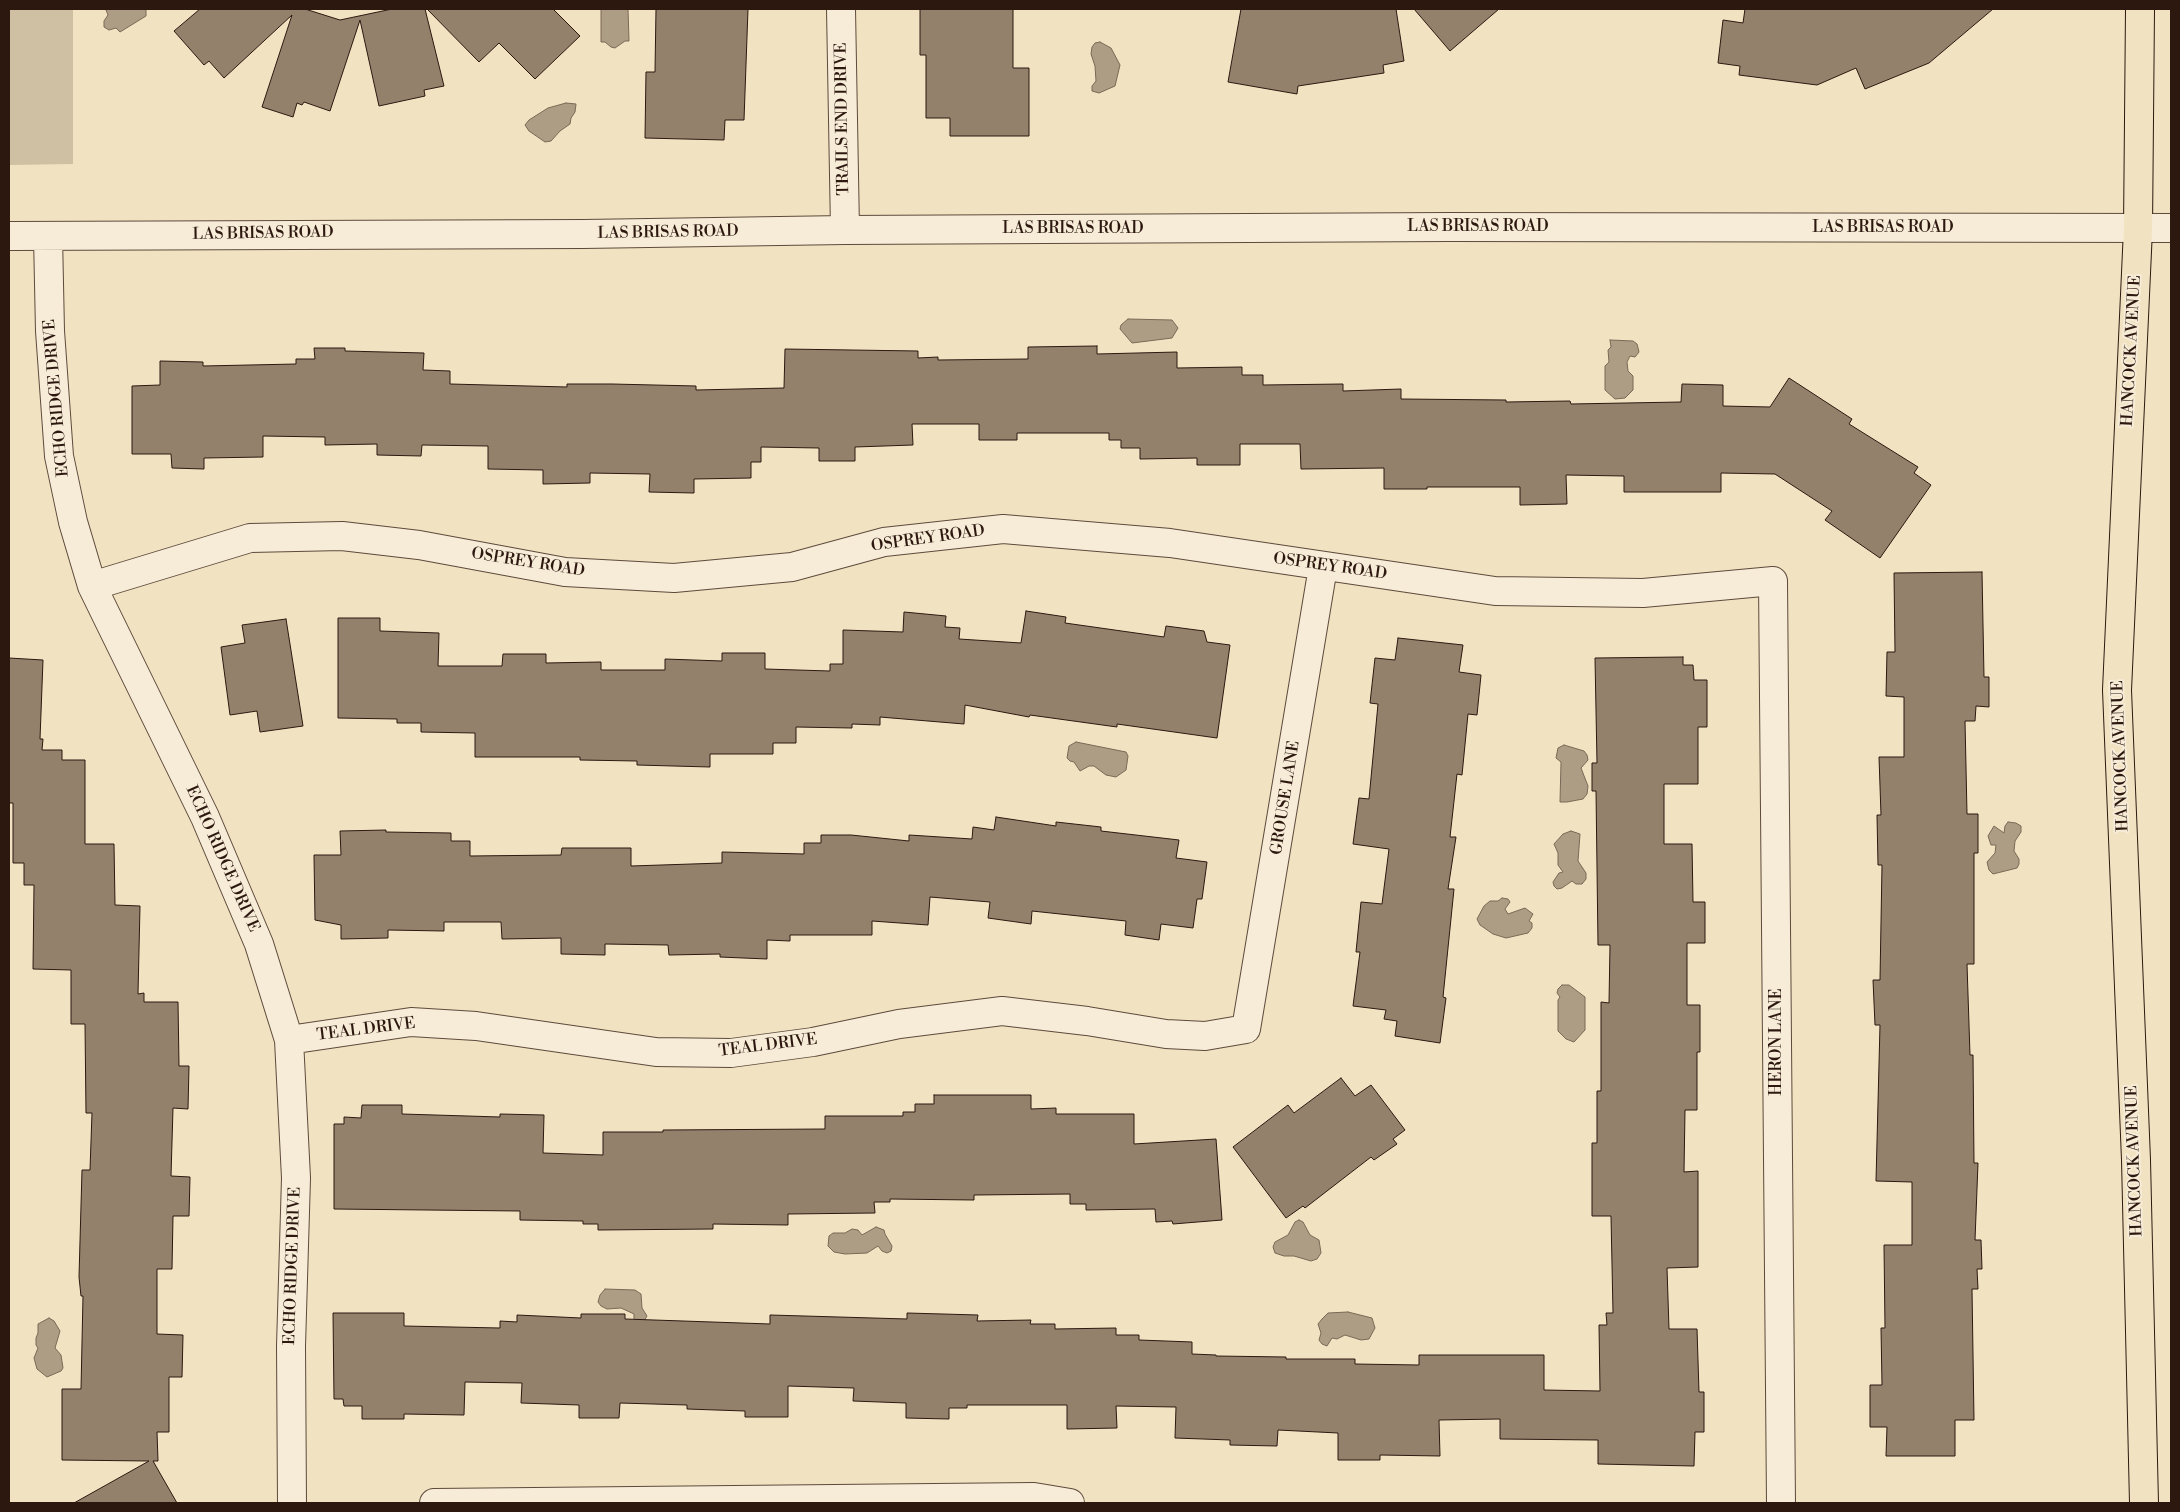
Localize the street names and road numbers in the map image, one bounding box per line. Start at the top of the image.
street label: TRAILS END DRIVE [832,42,854,196]
street label: LAS BRISAS ROAD [1407,217,1549,237]
street label: LAS BRISAS ROAD [1812,218,1954,238]
street label: LAS BRISAS ROAD [1002,219,1144,239]
street label: LAS BRISAS ROAD [597,222,739,244]
street label: LAS BRISAS ROAD [192,223,334,245]
street label: HANCOCK AVENUE [2118,275,2146,427]
street label: ECHO RIDGE DRIVE [41,318,73,478]
street label: OSPREY ROAD [870,522,986,556]
street label: OSPREY ROAD [470,545,586,581]
street label: OSPREY ROAD [1272,550,1388,584]
street label: HANCOCK AVENUE [2109,680,2133,832]
street label: GROUSE LANE [1267,739,1305,857]
street label: ECHO RIDGE DRIVE [181,783,263,935]
street label: HERON LANE [1767,988,1787,1096]
street label: TEAL DRIVE [316,1014,416,1046]
street label: TEAL DRIVE [718,1030,818,1062]
street label: HANCOCK AVENUE [2123,1085,2147,1237]
street label: ECHO RIDGE DRIVE [281,1187,305,1345]

